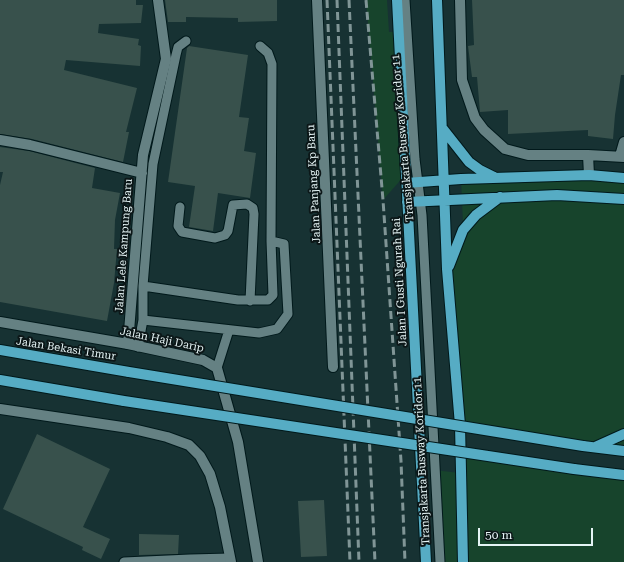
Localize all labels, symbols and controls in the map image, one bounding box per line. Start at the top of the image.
street label: Transjakarta Busway Koridor 11 [389,54,417,222]
street label: Jalan Panjang Kp Baru [304,124,324,244]
street label: Jalan Lele Kampung Baru [113,178,135,314]
street label: Jalan I Gusti Ngurah Rai [390,218,410,346]
street label: Jalan Haji Darip [119,325,205,355]
street label: Jalan Bekasi Timur [15,335,117,363]
street label: Transjakarta Busway Koridor 11 [411,377,433,545]
scale bar [480,520,595,546]
text: 50 m [485,528,512,542]

